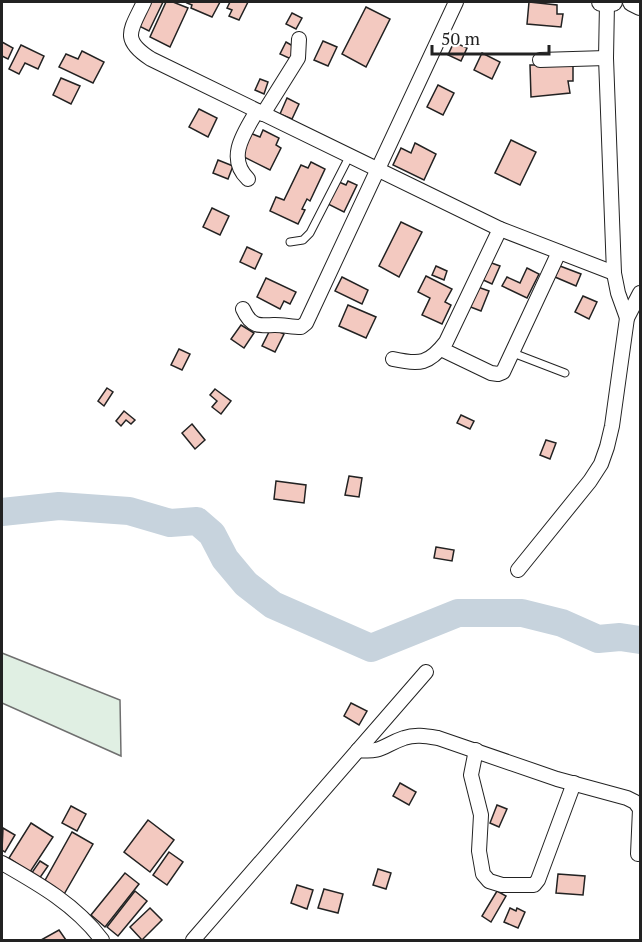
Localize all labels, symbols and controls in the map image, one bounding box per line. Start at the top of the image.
scale bar [432,18,549,56]
text: 50 m [441,26,481,50]

